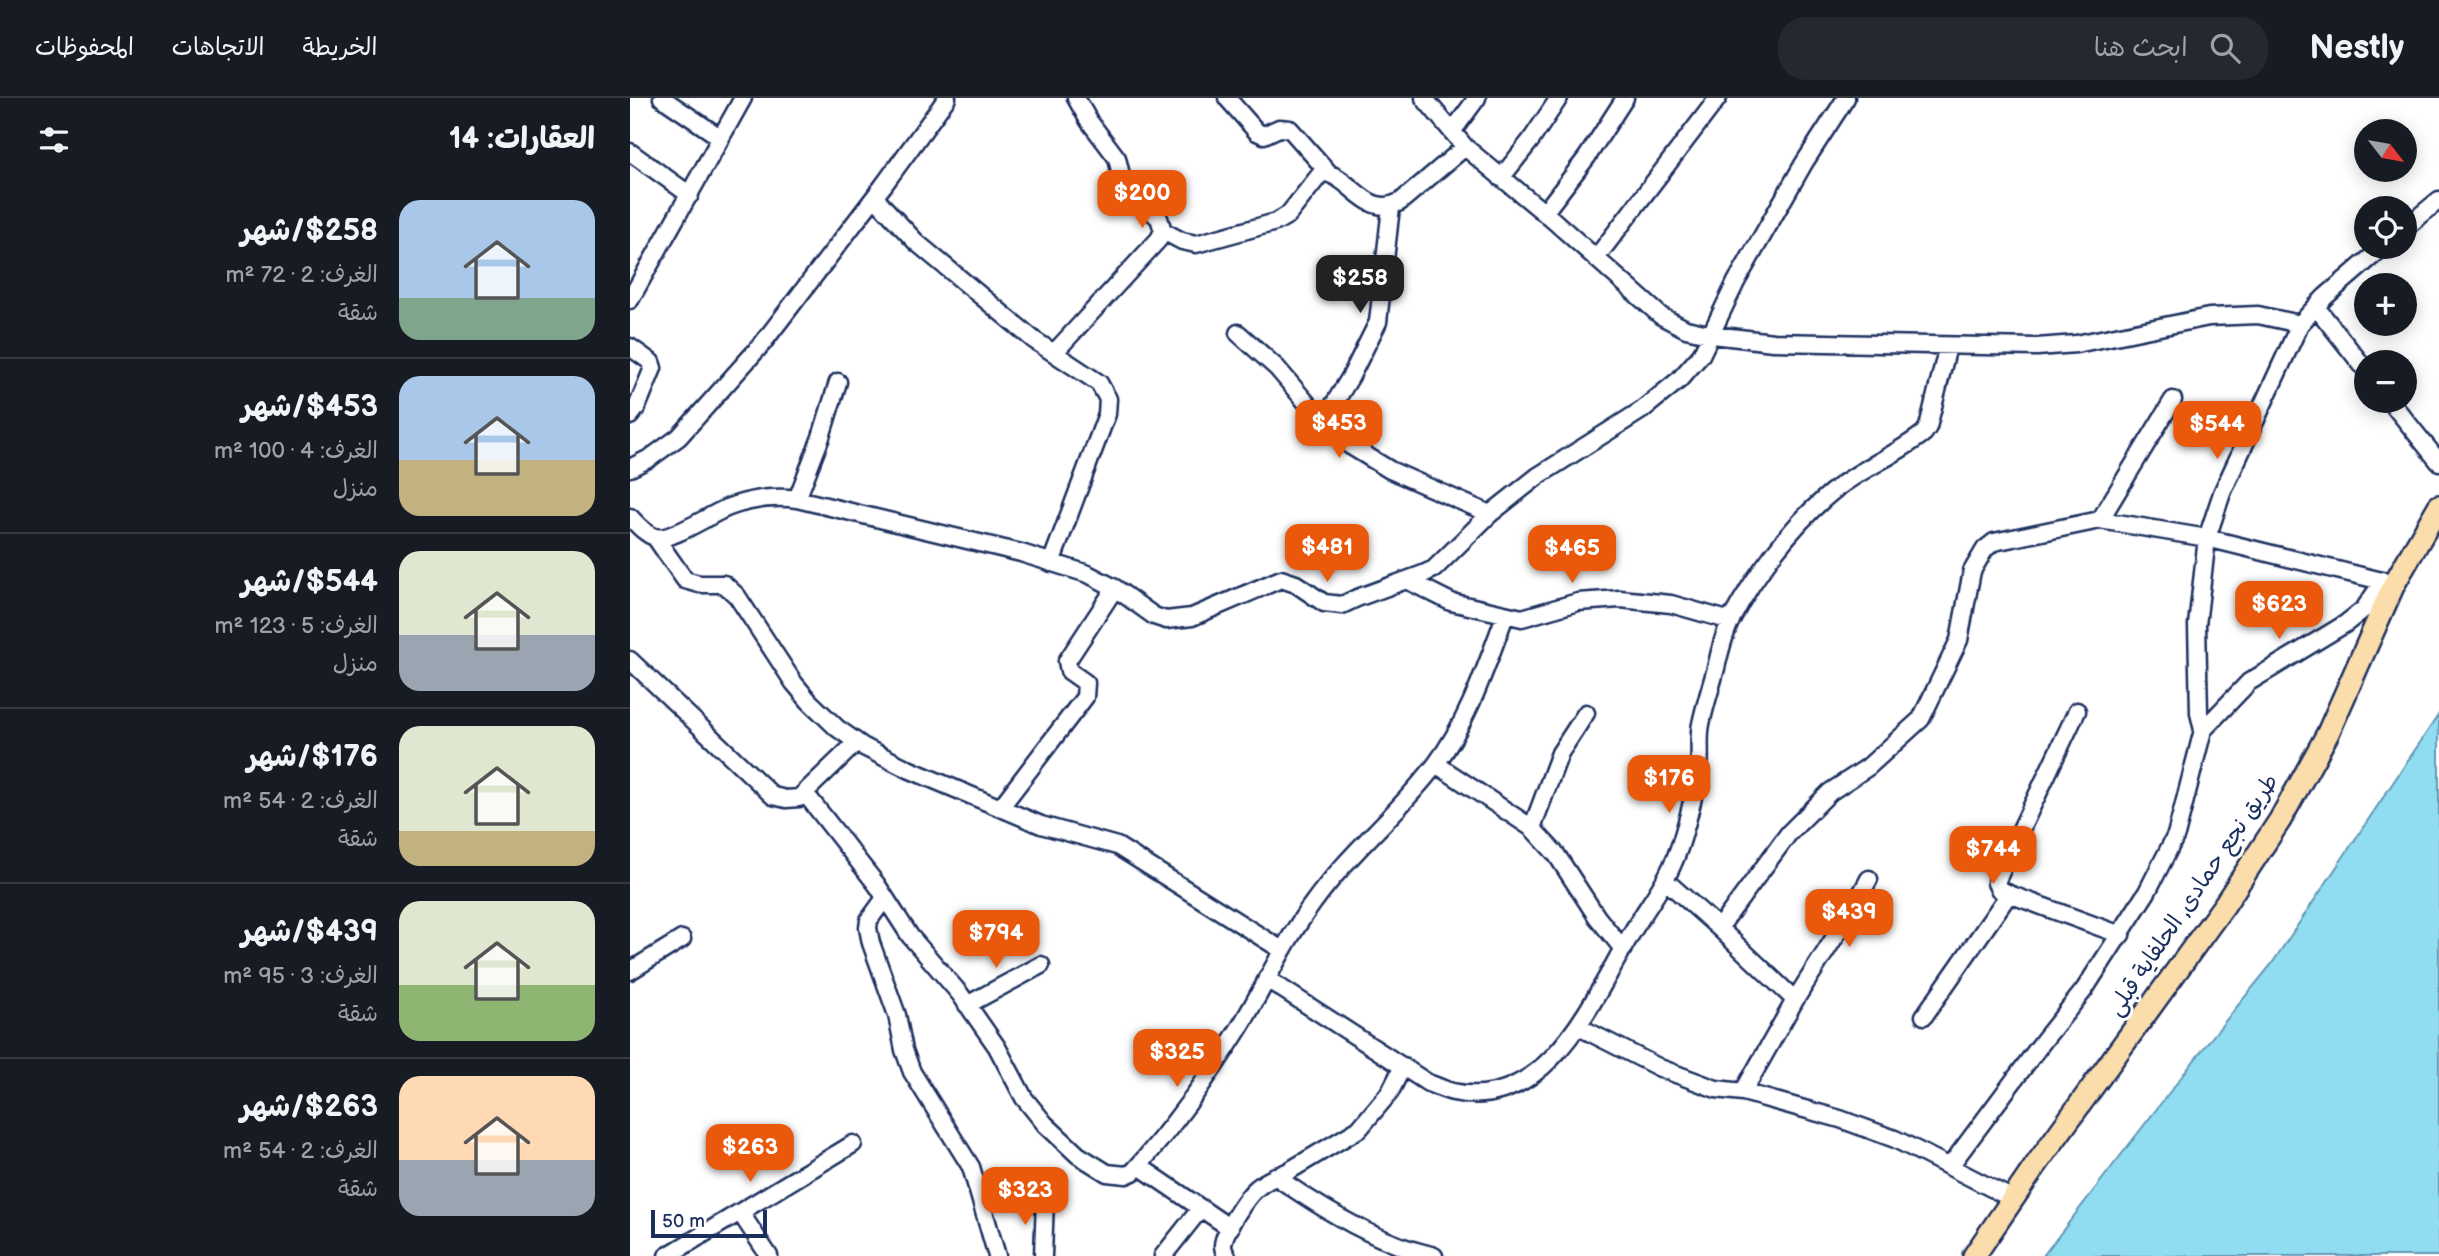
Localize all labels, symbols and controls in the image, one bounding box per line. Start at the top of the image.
search box [1778,17,2268,80]
text: Nestly [2310,28,2404,68]
icon: search [2206,29,2244,67]
text: المحفوظات [35,33,134,62]
text: الاتجاهات [172,33,265,62]
text: الخريطة [303,33,377,62]
text: ابحث هنا [2094,33,2188,64]
north arrow [2354,119,2417,182]
map controls [2354,119,2417,413]
icon: filters [35,121,73,159]
text: العقارات: 14 [449,121,595,157]
pin: $200 [1101,170,1183,230]
text: $200 [1113,179,1171,207]
button: locate [2354,196,2417,259]
text: $258/شهر [241,213,378,249]
icon: home [455,228,539,312]
pin: $258 [1319,256,1401,315]
text: الغرف: 2 · 72 m² [225,261,378,289]
text: $258 [1332,264,1388,292]
button: + [2354,273,2417,336]
text: شقة [338,299,378,327]
button: − [2354,350,2417,413]
text: $453/شهر [242,389,378,425]
pin: $453 [1298,400,1380,460]
pin: $544 [2176,402,2258,461]
icon: home [455,404,539,488]
text: $453 [1311,409,1367,437]
text: $544 [2189,410,2245,438]
text: الغرف: 4 · 100 m² [214,437,378,465]
text: منزل [333,475,378,503]
pin: $481 [1286,524,1368,584]
pin: $465 [1531,526,1613,585]
text: $481 [1301,533,1353,561]
text: $465 [1544,534,1600,562]
text: $544/شهر [241,564,378,600]
icon: home [455,579,539,663]
pin: $623 [2238,582,2320,641]
text: $623 [2251,590,2307,618]
text: الغرف: 5 · 123 m² [215,612,378,640]
text: منزل [333,650,378,678]
text: $176/شهر [247,739,378,775]
icon: home [455,754,539,838]
pin: $176 [1628,756,1710,815]
text: $176 [1643,764,1695,792]
street label: طريق نجع حمادى, الحلفاية قبلى [2101,769,2286,1023]
text: الغرف: 2 · 54 m² [223,787,378,815]
text: شقة [338,825,378,853]
pin: $744 [1952,826,2034,886]
text: $744 [1966,835,2020,863]
pin: $439 [1808,890,1890,949]
text: $439 [1821,898,1877,926]
pin: $794 [955,910,1037,970]
text: $439/شهر [241,914,378,950]
text: $794 [969,919,1023,947]
icon: home [455,929,539,1013]
text: الغرف: 3 · 95 m² [223,962,378,990]
text: شقة [338,1000,378,1028]
pin: $325 [1136,1030,1218,1089]
text: $325 [1149,1038,1205,1066]
text: $263/شهر [240,1089,378,1125]
icon: home [455,1104,539,1188]
pin: $263 [709,1124,791,1184]
text: $263 [722,1133,778,1161]
text: الغرف: 2 · 54 m² [223,1137,378,1165]
pin: $323 [984,1168,1066,1227]
text: شقة [338,1175,378,1203]
text: $323 [997,1176,1053,1204]
scale bar [651,1207,766,1239]
text: 50 m [662,1210,705,1233]

